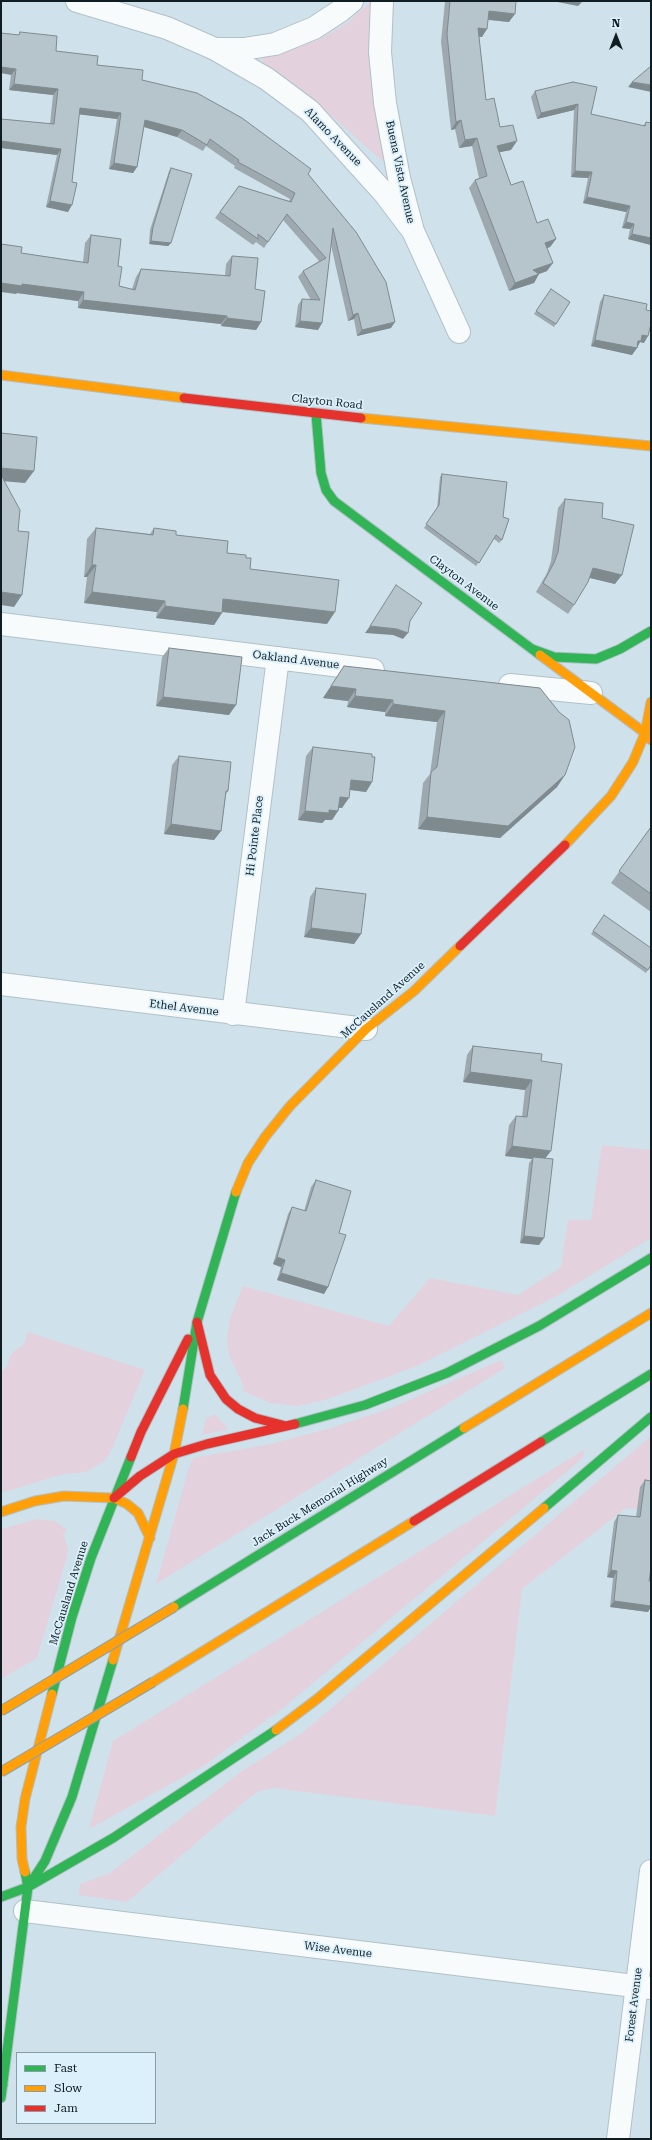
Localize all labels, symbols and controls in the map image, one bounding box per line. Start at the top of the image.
north arrow [596,16,636,56]
text: N [612,17,620,30]
street label: Alamo Avenue [302,105,364,169]
street label: Buena Vista Avenue [383,119,417,225]
street label: Clayton Road [291,392,363,412]
street label: Clayton Avenue [427,552,501,614]
street label: Oakland Avenue [252,648,340,672]
street label: Hi Pointe Place [244,795,266,877]
street label: McCausland Avenue [338,959,428,1041]
street label: Ethel Avenue [149,997,219,1019]
street label: Jack Buck Memorial Highway [249,1455,391,1549]
street label: McCausland Avenue [47,1539,91,1647]
street label: Wise Avenue [303,1939,373,1961]
street label: Forest Avenue [623,1967,645,2043]
legend [16,2052,156,2124]
text: Fast [54,2061,77,2075]
text: Slow [54,2081,82,2095]
text: Jam [54,2101,78,2115]

